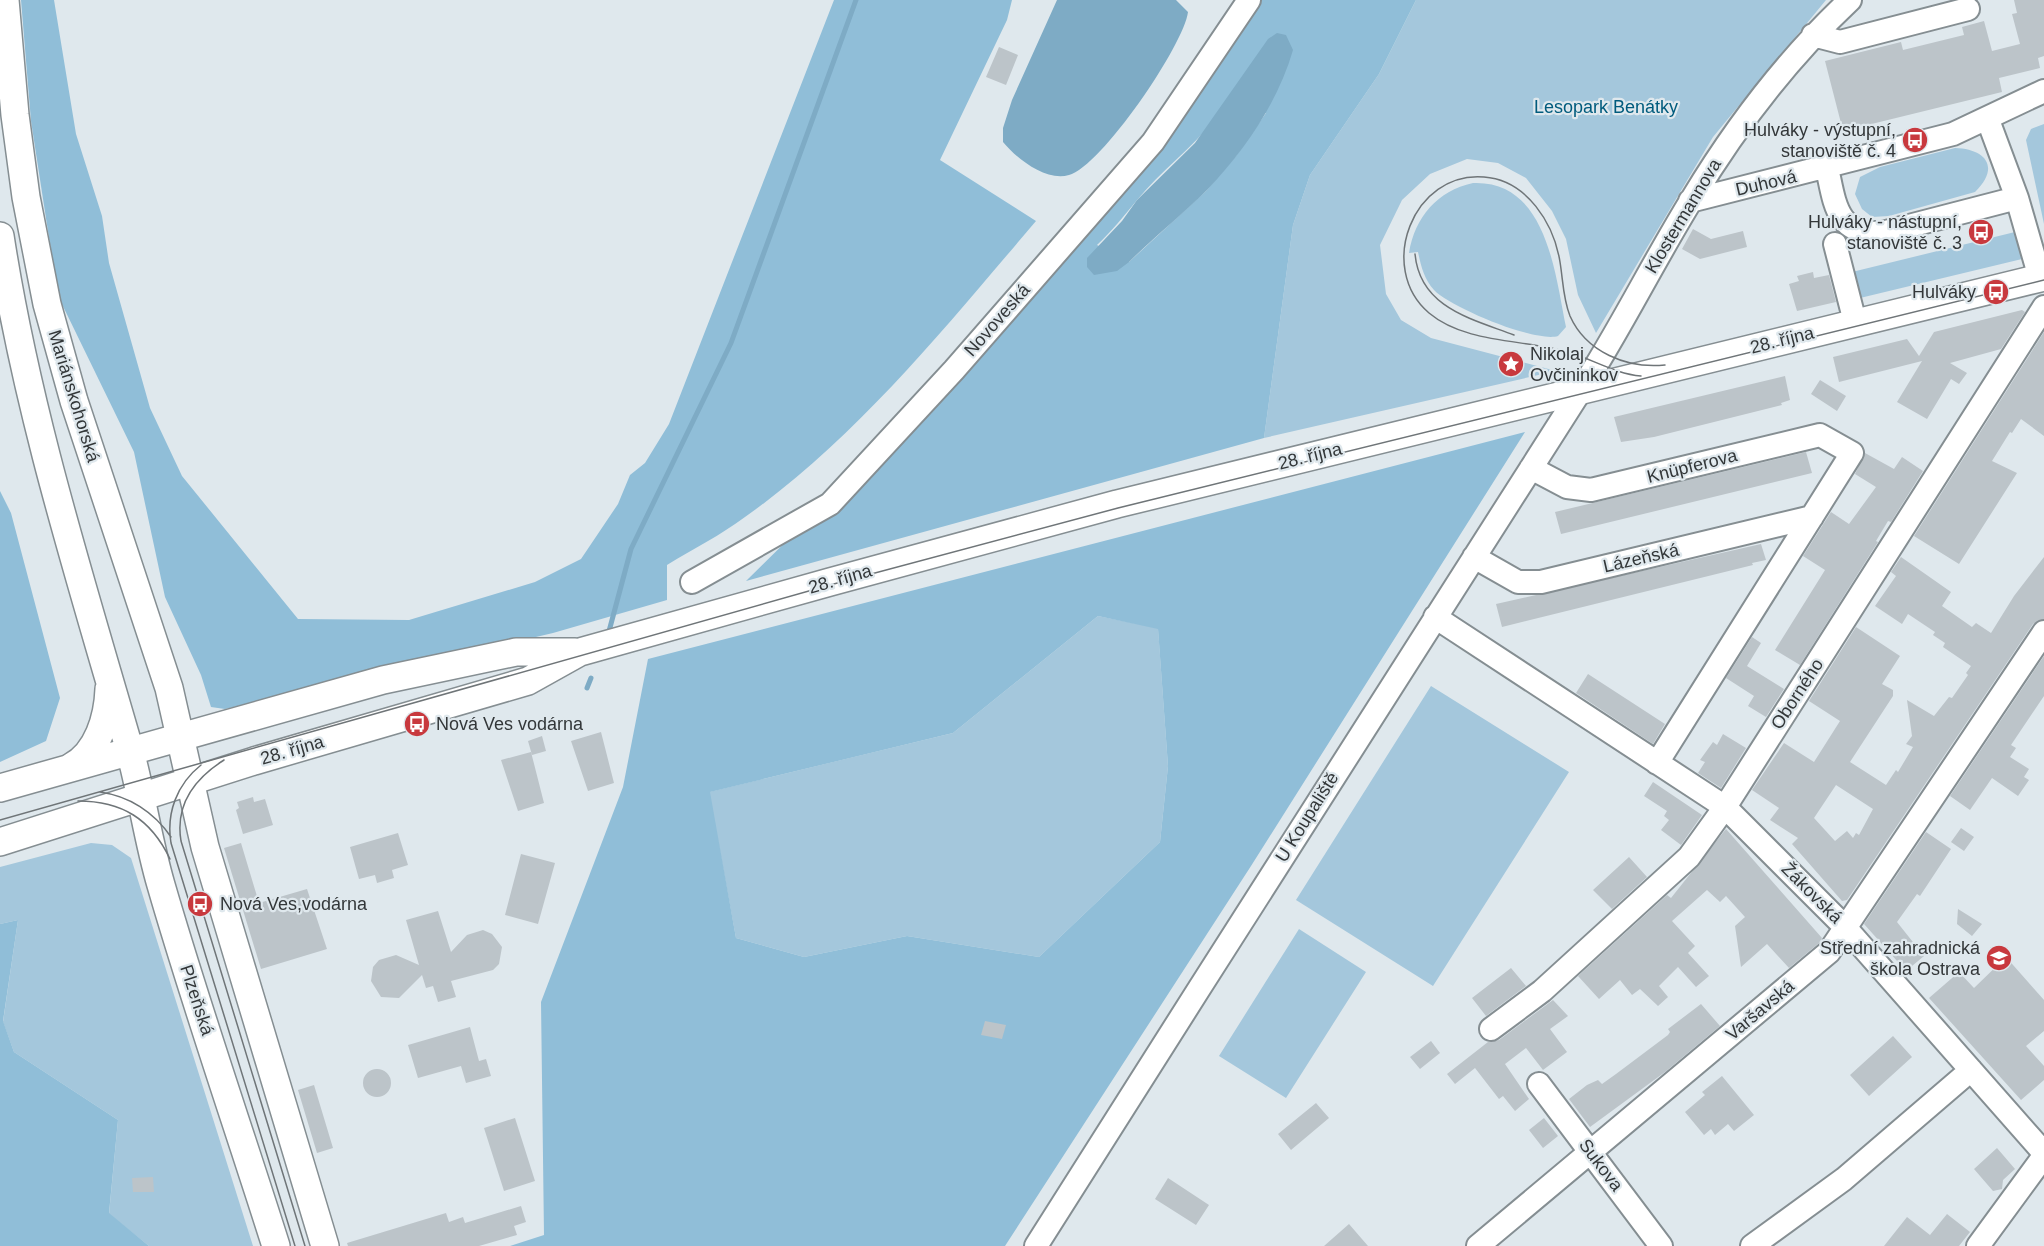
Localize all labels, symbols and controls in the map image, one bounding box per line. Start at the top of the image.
park label: Lesopark Benátky [1534,97,1678,117]
place label: Hulváky - výstupní, stanoviště č. 4 [1744,120,1896,161]
bus stop icon: Hulváky - výstupní, stanoviště č. 4 [1900,125,1930,155]
street label: Klostermannova [1641,154,1726,277]
street label: Duhová [1734,166,1799,200]
place label: Hulváky - nástupní, stanoviště č. 3 [1808,212,1962,253]
bus stop icon: Hulváky - nástupní, stanoviště č. 3 [1966,217,1996,247]
bus stop icon: Hulváky [1981,277,2011,307]
street label: Novoveská [960,279,1034,360]
place label: Hulváky [1912,282,1976,302]
street label: 28. října [1748,322,1817,358]
street label: Mariánskohorská [44,328,104,465]
place label: Nikolaj Ovčininkov [1530,344,1618,385]
place icon: Nikolaj Ovčininkov [1496,349,1526,379]
street label: 28. října [1276,438,1345,474]
street label: Knüpferova [1645,445,1740,487]
street label: Lázeňská [1601,539,1682,576]
street label: 28. října [806,560,875,598]
street label: Oborného [1767,655,1827,733]
bus stop icon: Nová Ves vodárna [402,709,432,739]
place label: Nová Ves vodárna [436,714,584,734]
street label: 28. října [258,731,327,769]
street label: U Koupaliště [1271,768,1343,866]
street label: Žákovská [1778,859,1847,928]
bus stop icon: Nová Ves,vodárna [185,889,215,919]
place label: Nová Ves,vodárna [220,894,368,914]
place label: Střední zahradnická škola Ostrava [1820,938,1981,979]
school or university icon: Střední zahradnická škola Ostrava [1984,943,2014,973]
street label: Plzeňská [176,962,218,1039]
street label: Varšavská [1722,975,1799,1044]
street label: Sukova [1575,1135,1628,1196]

